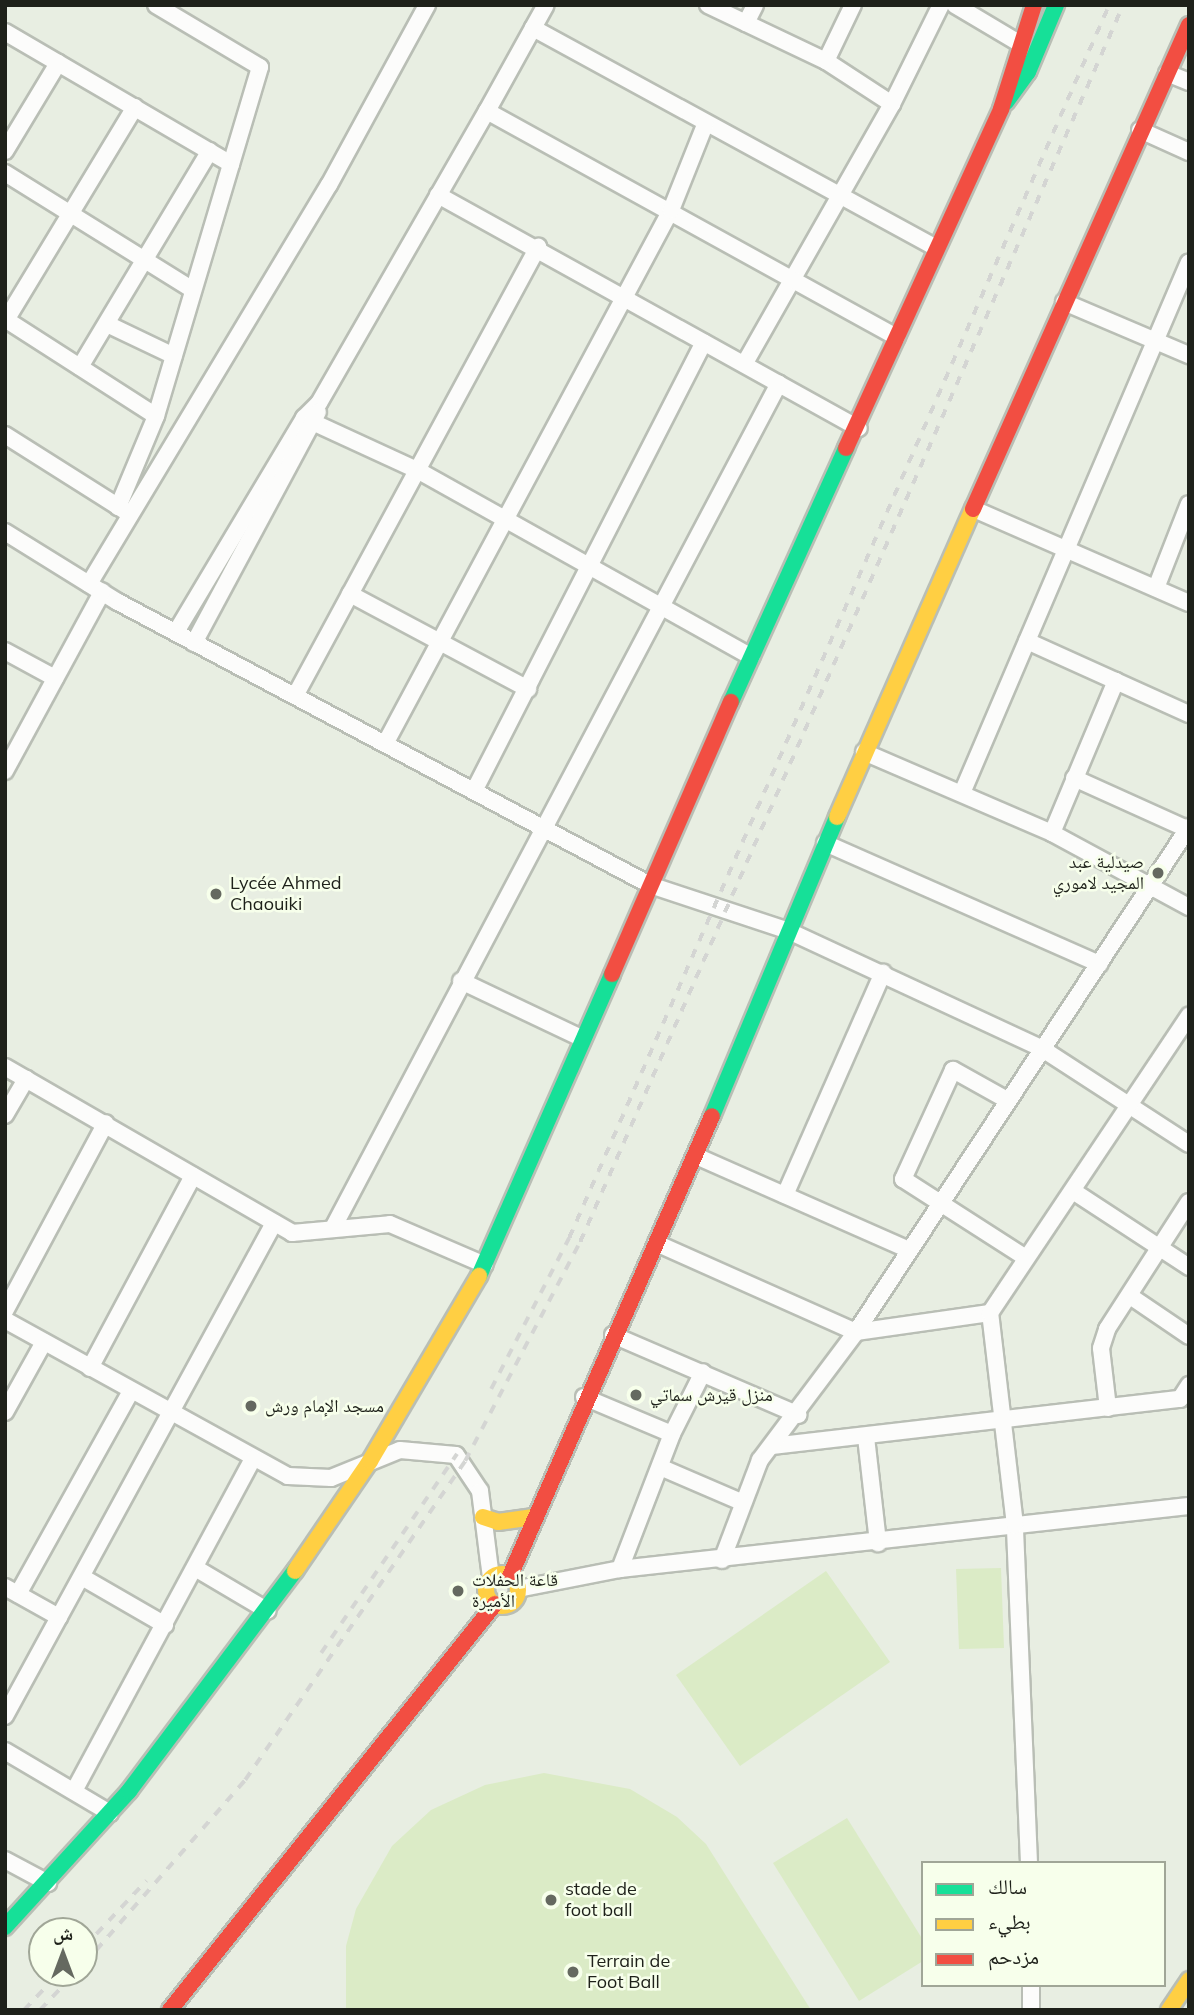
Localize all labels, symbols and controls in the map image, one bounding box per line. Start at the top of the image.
place label: صيدلية عبد المجيد لاموري [1053,852,1144,894]
marker: صيدلية عبد المجيد لاموري [1150,865,1166,881]
place label: Lycée Ahmed Chaouiki [230,873,342,916]
marker: Lycée Ahmed Chaouiki [208,886,224,902]
place label: منزل قيرش سماتي [650,1384,773,1406]
marker: منزل قيرش سماتي [628,1387,644,1403]
place label: مسجد الإمام ورش [265,1395,384,1417]
marker: مسجد الإمام ورش [243,1398,259,1414]
place label: قاعة الحفلات الأميرة [472,1570,558,1612]
marker: قاعة الحفلات الأميرة [450,1583,466,1599]
legend [921,1861,1166,1987]
text: سالك [988,1873,1027,1899]
place label: stade de foot ball [565,1879,637,1922]
marker: stade de foot ball [543,1892,559,1908]
text: بطيء [988,1908,1031,1934]
north arrow [28,1917,98,1987]
text: ش [53,1921,73,1945]
text: مزدحم [988,1943,1039,1969]
place label: Terrain de Foot Ball [587,1951,670,1994]
marker: Terrain de Foot Ball [565,1964,581,1980]

